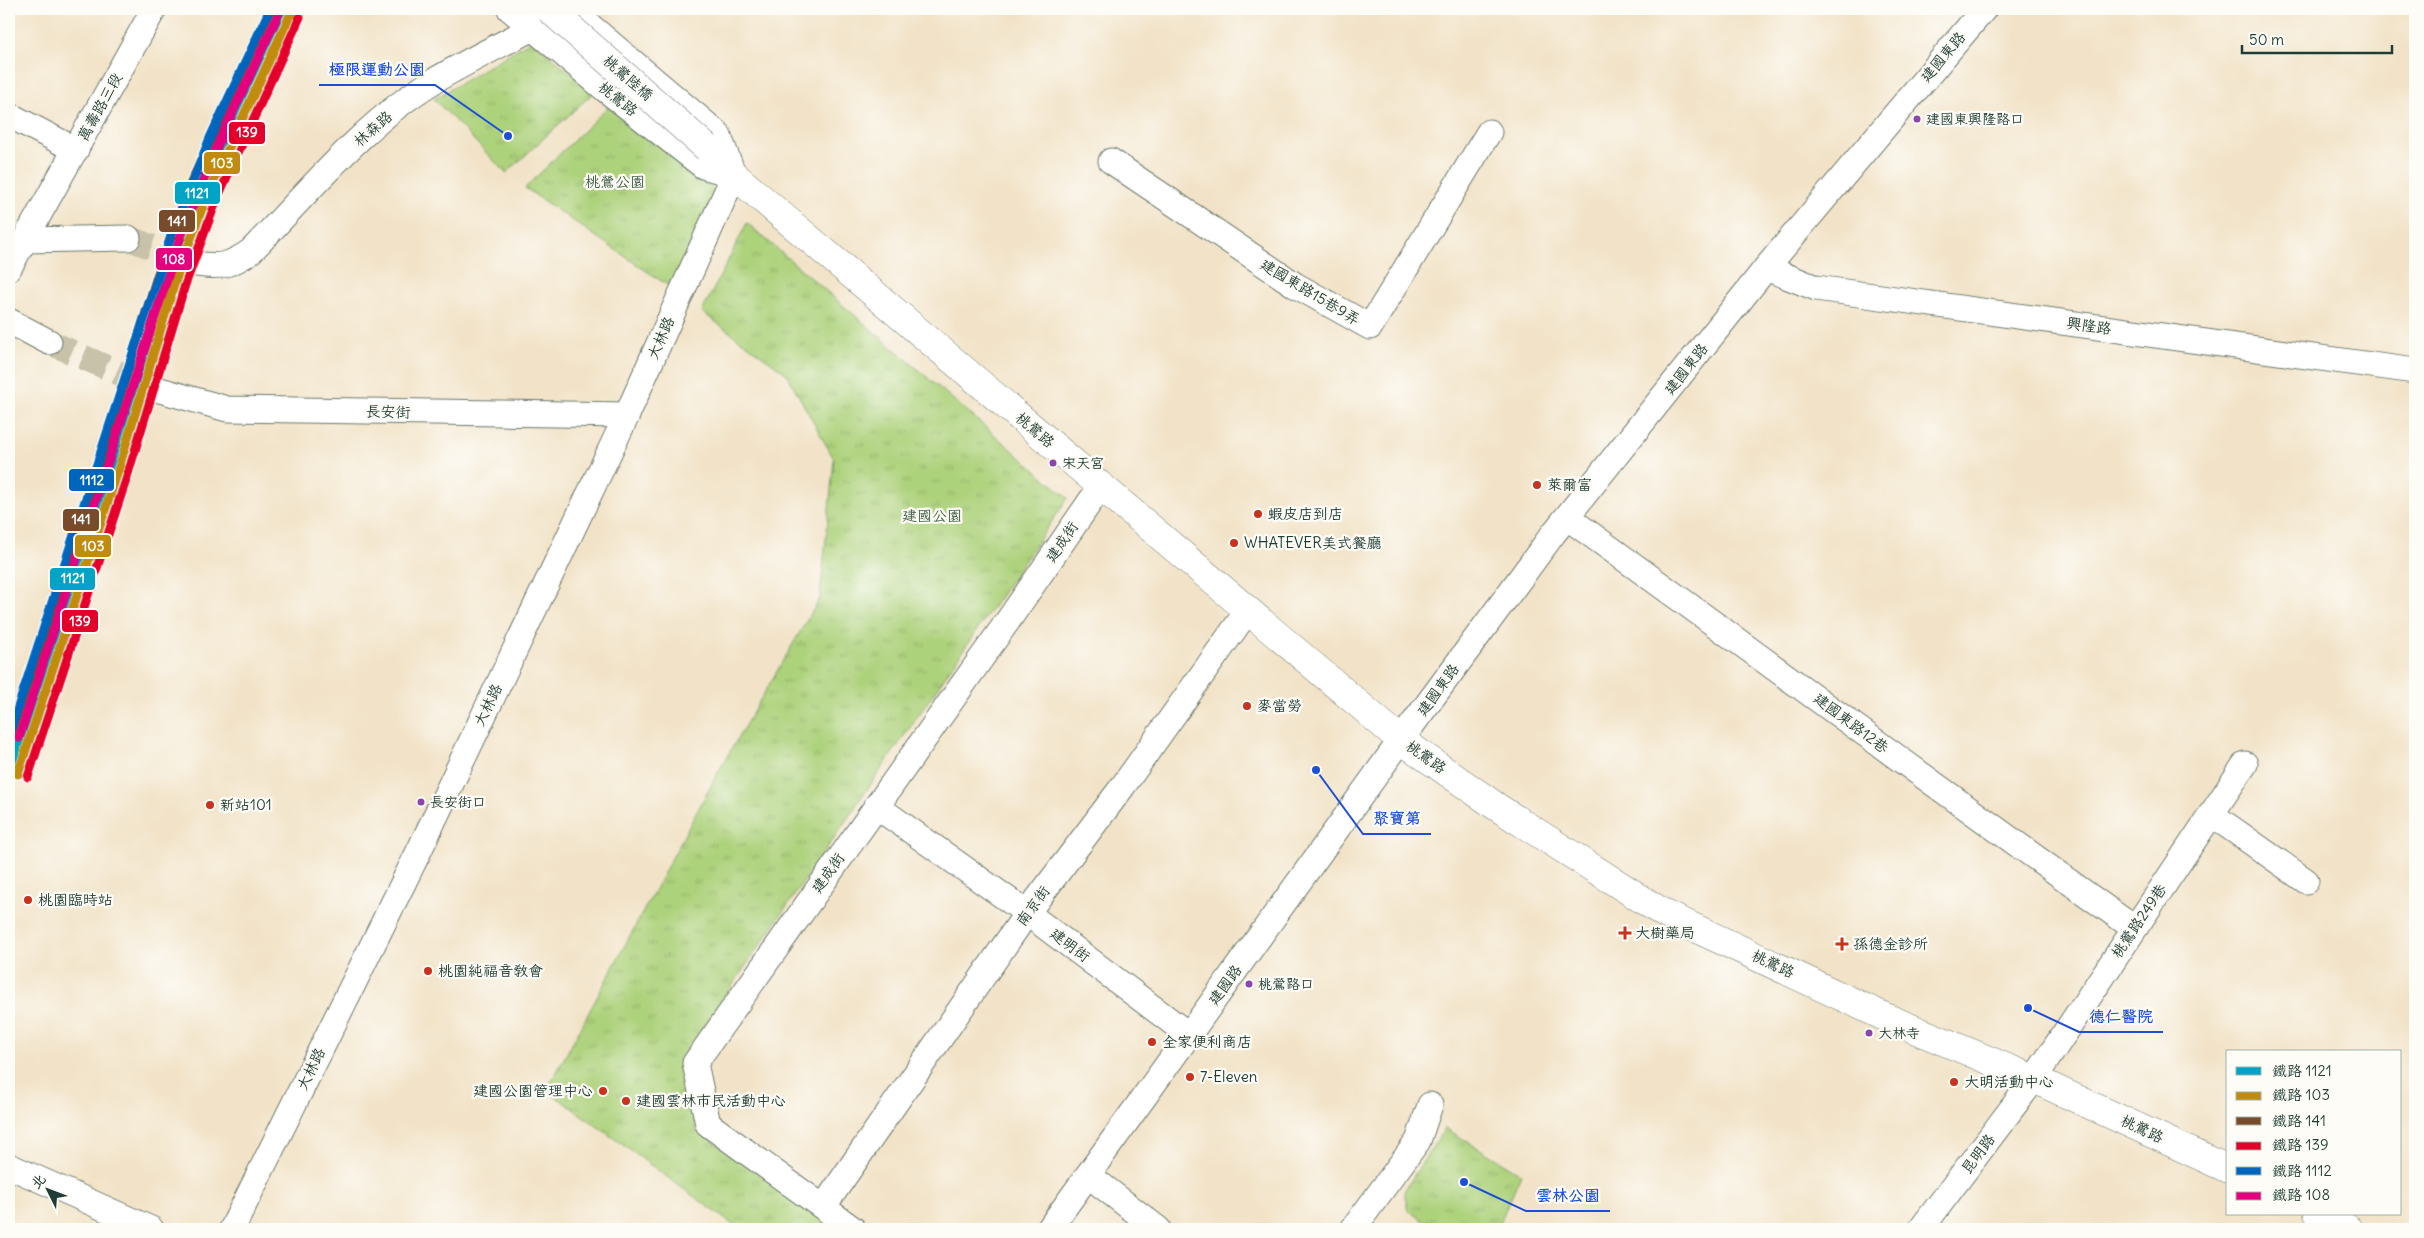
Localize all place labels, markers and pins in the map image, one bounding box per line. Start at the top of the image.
callout: 極限運動公園 [319,54,435,85]
place label: 建國東興隆路口 [1926,110,2024,128]
marker: 建國東興隆路口 [1912,114,1922,124]
place label: 宋天宮 [1062,454,1104,472]
marker: 宋天宮 [1048,458,1058,468]
place label: 萊爾富 [1547,475,1592,494]
marker: 萊爾富 [1531,479,1543,491]
place label: 蝦皮店到店 [1268,504,1343,523]
marker: 蝦皮店到店 [1252,508,1264,520]
place label: WHATEVER美式餐廳 [1244,533,1382,552]
marker: WHATEVER美式餐廳 [1228,537,1240,549]
place label: 麥當勞 [1257,696,1302,715]
marker: 麥當勞 [1241,700,1253,712]
place label: 長安街口 [430,793,486,811]
place label: 新站101 [220,795,272,814]
marker: 長安街口 [416,797,426,807]
marker: 新站101 [204,799,216,811]
callout: 聚寶第 [1363,803,1431,834]
place label: 桃園臨時站 [38,890,113,909]
marker: 桃園臨時站 [22,894,34,906]
place label: 大樹藥局 [1635,923,1695,942]
marker: 大樹藥局 [1619,927,1631,939]
place label: 孫德金診所 [1853,934,1928,953]
marker: 孫德金診所 [1835,937,1849,951]
place label: 桃園純福音教會 [438,961,543,980]
marker: 桃園純福音教會 [422,965,434,977]
place label: 桃鶯路口 [1258,975,1314,993]
marker: 桃鶯路口 [1244,979,1254,989]
callout: 德仁醫院 [2079,1001,2163,1032]
place label: 大林寺 [1878,1024,1920,1042]
marker: 大林寺 [1864,1028,1874,1038]
place label: 全家便利商店 [1162,1032,1252,1051]
marker: 全家便利商店 [1146,1036,1158,1048]
place label: 7-Eleven [1200,1067,1258,1086]
marker: 7-Eleven [1184,1071,1196,1083]
place label: 大明活動中心 [1964,1072,2054,1091]
marker: 大明活動中心 [1948,1076,1960,1088]
place label: 建國公園管理中心 [473,1081,593,1100]
marker: 建國公園管理中心 [597,1085,609,1097]
place label: 建國雲林市民活動中心 [636,1091,786,1110]
marker: 建國雲林市民活動中心 [620,1095,632,1107]
callout: 雲林公園 [1526,1180,1610,1211]

